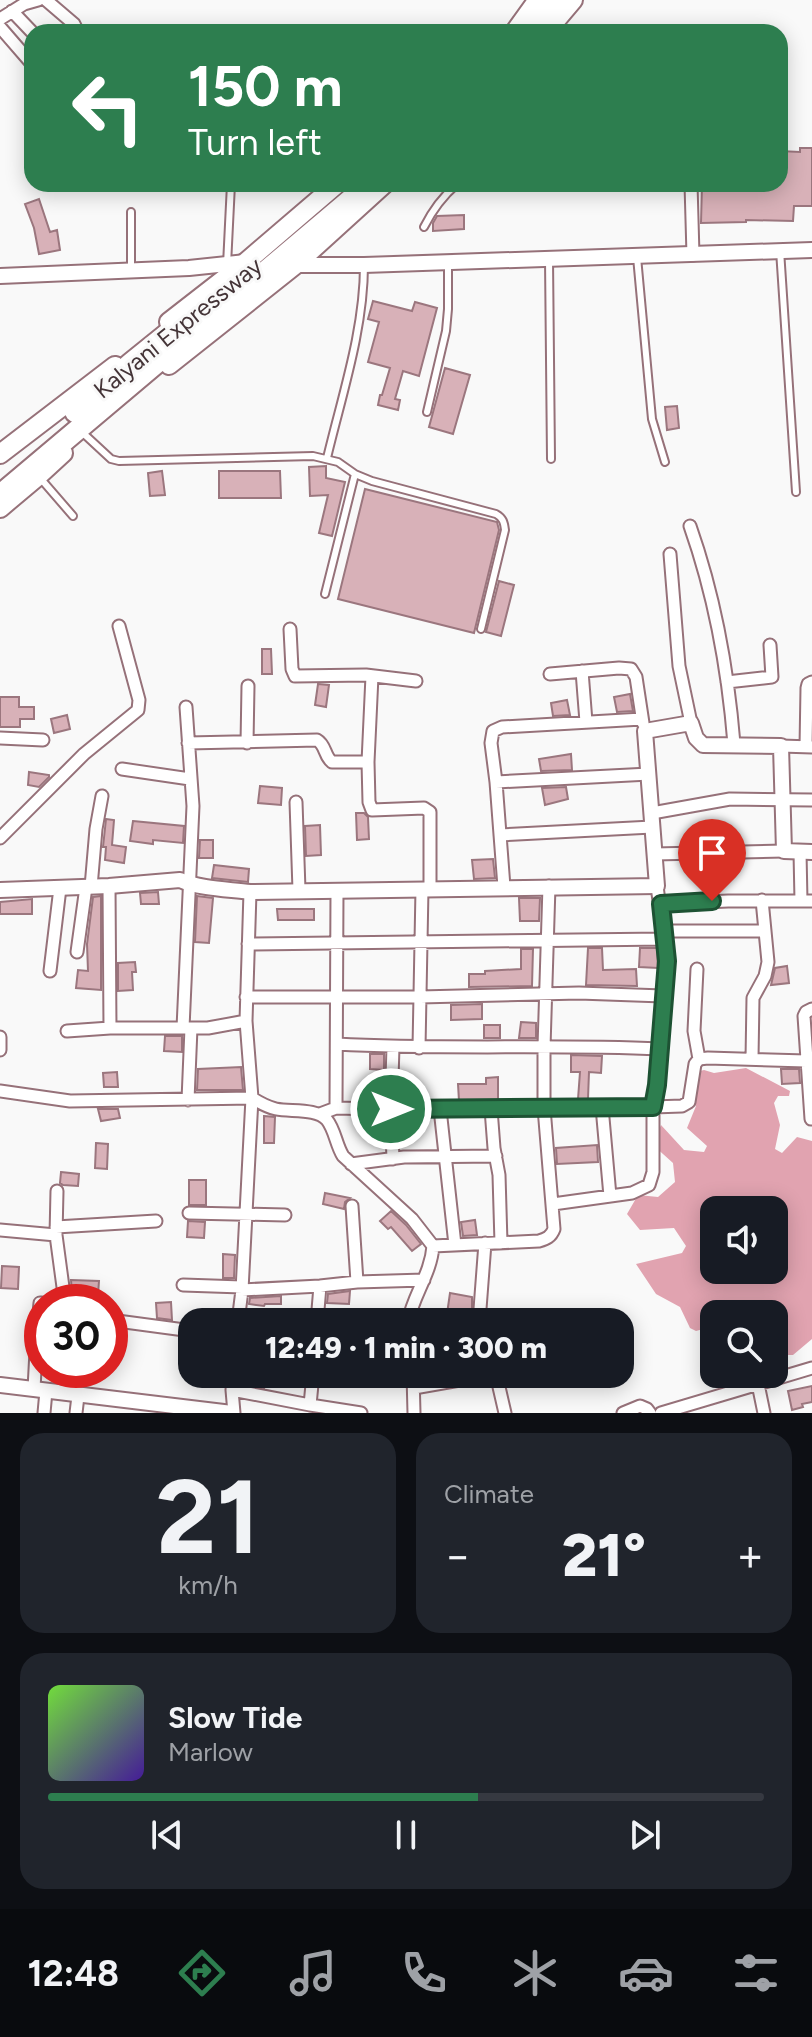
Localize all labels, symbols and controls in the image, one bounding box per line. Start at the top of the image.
text: 150 m [188,53,343,120]
icon: left [56,56,160,160]
text: Turn left [188,121,322,164]
street label: Kalyani Expressway [88,251,268,404]
pin [678,819,746,901]
icon: arrive [690,831,734,875]
position arrow [349,1067,433,1151]
map controls [700,1196,788,1388]
button: sound [700,1196,788,1284]
speed limit sign: 30 [24,1284,128,1388]
button: search [700,1300,788,1388]
text: 12:49 · 1 min · 300 m [265,1329,547,1366]
text: 21 [156,1454,260,1579]
text: Climate [444,1478,534,1510]
text: 21° [562,1519,646,1591]
text: − [444,1529,471,1582]
text: + [737,1529,764,1582]
text: km/h [178,1569,238,1601]
text: Slow Tide [168,1699,302,1736]
text: Marlow [168,1736,253,1768]
icon: previous [145,1813,189,1857]
icon: pause [384,1813,428,1857]
icon: next [623,1813,667,1857]
icon: directions [174,1945,230,2001]
icon: music [285,1945,341,2001]
icon: phone [396,1945,452,2001]
icon: climate [507,1945,563,2001]
icon: car [618,1945,674,2001]
icon: filters [728,1945,784,2001]
text: 12:48 [27,1952,119,1995]

